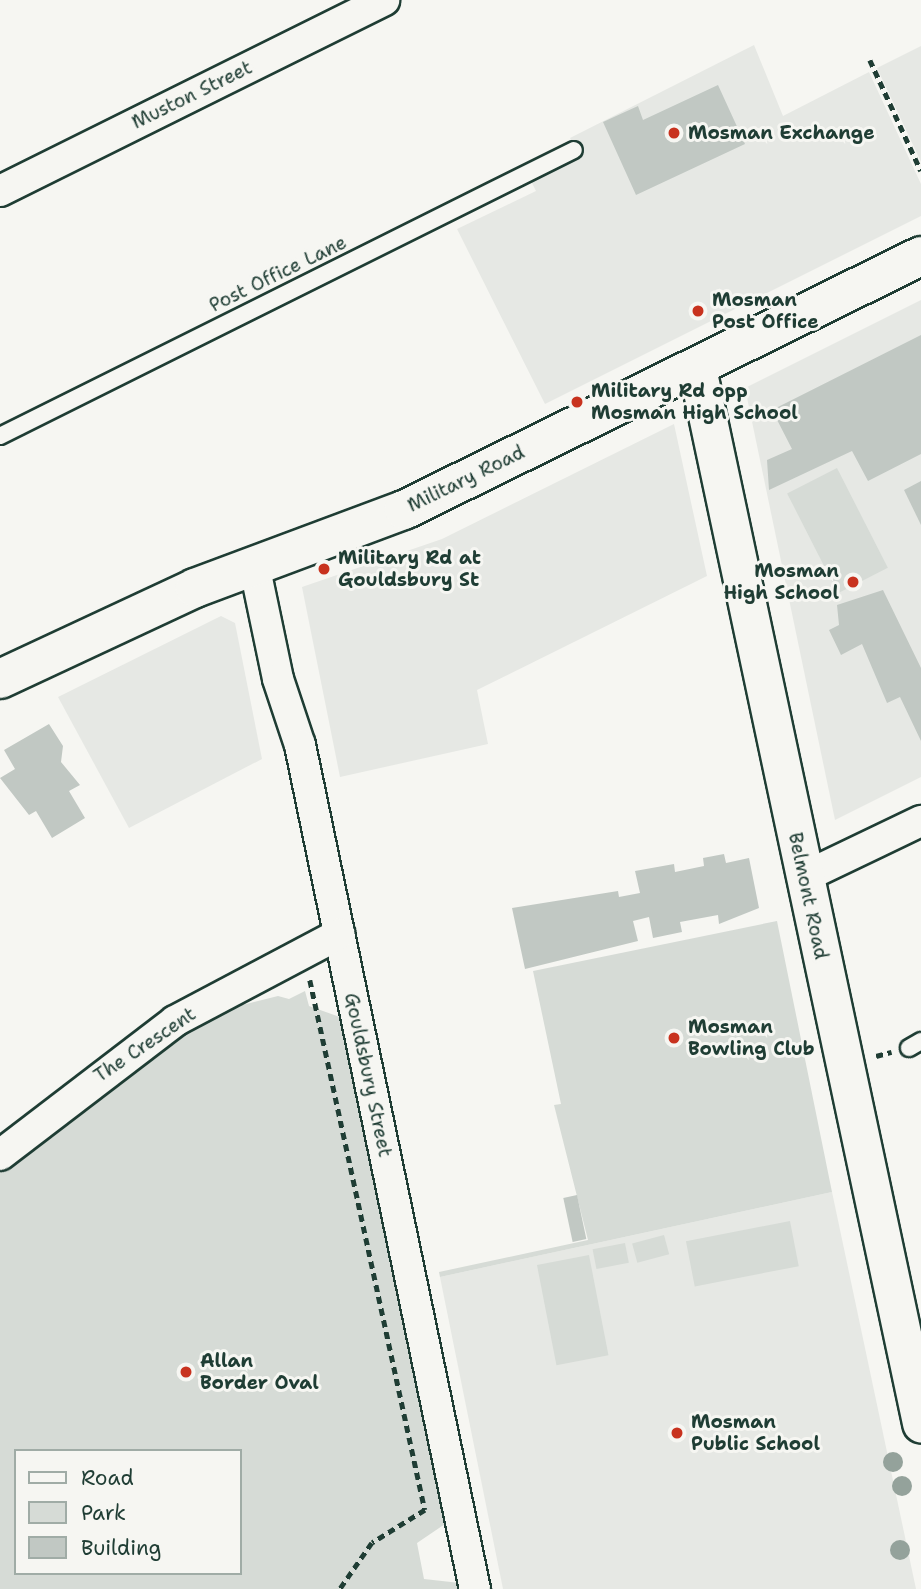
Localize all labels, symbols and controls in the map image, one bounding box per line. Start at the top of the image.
street label: Muston Street [128,56,256,134]
place label: Mosman Exchange [688,122,875,144]
marker: Mosman Exchange [666,125,682,141]
street label: Post Office Lane [206,231,350,317]
place label: Mosman Post Office [712,289,819,333]
marker: Mosman Post Office [690,303,706,319]
place label: Military Rd opp Mosman High School [591,380,798,424]
marker: Military Rd opp Mosman High School [569,394,585,410]
street label: Military Road [404,441,528,517]
place label: Military Rd at Gouldsbury St [338,547,481,591]
place label: Mosman High School [723,560,839,604]
marker: Military Rd at Gouldsbury St [316,561,332,577]
marker: Mosman High School [845,574,861,590]
street label: Belmont Road [783,830,833,962]
street label: Gouldsbury Street [339,991,397,1159]
street label: The Crescent [90,1003,200,1087]
place label: Mosman Bowling Club [688,1016,815,1060]
marker: Mosman Bowling Club [666,1030,682,1046]
place label: Allan Border Oval [200,1350,319,1394]
marker: Allan Border Oval [178,1364,194,1380]
place label: Mosman Public School [691,1411,820,1455]
marker: Mosman Public School [669,1425,685,1441]
legend [14,1449,242,1575]
text: Road [81,1464,134,1492]
text: Park [81,1499,126,1527]
text: Building [81,1534,161,1562]

